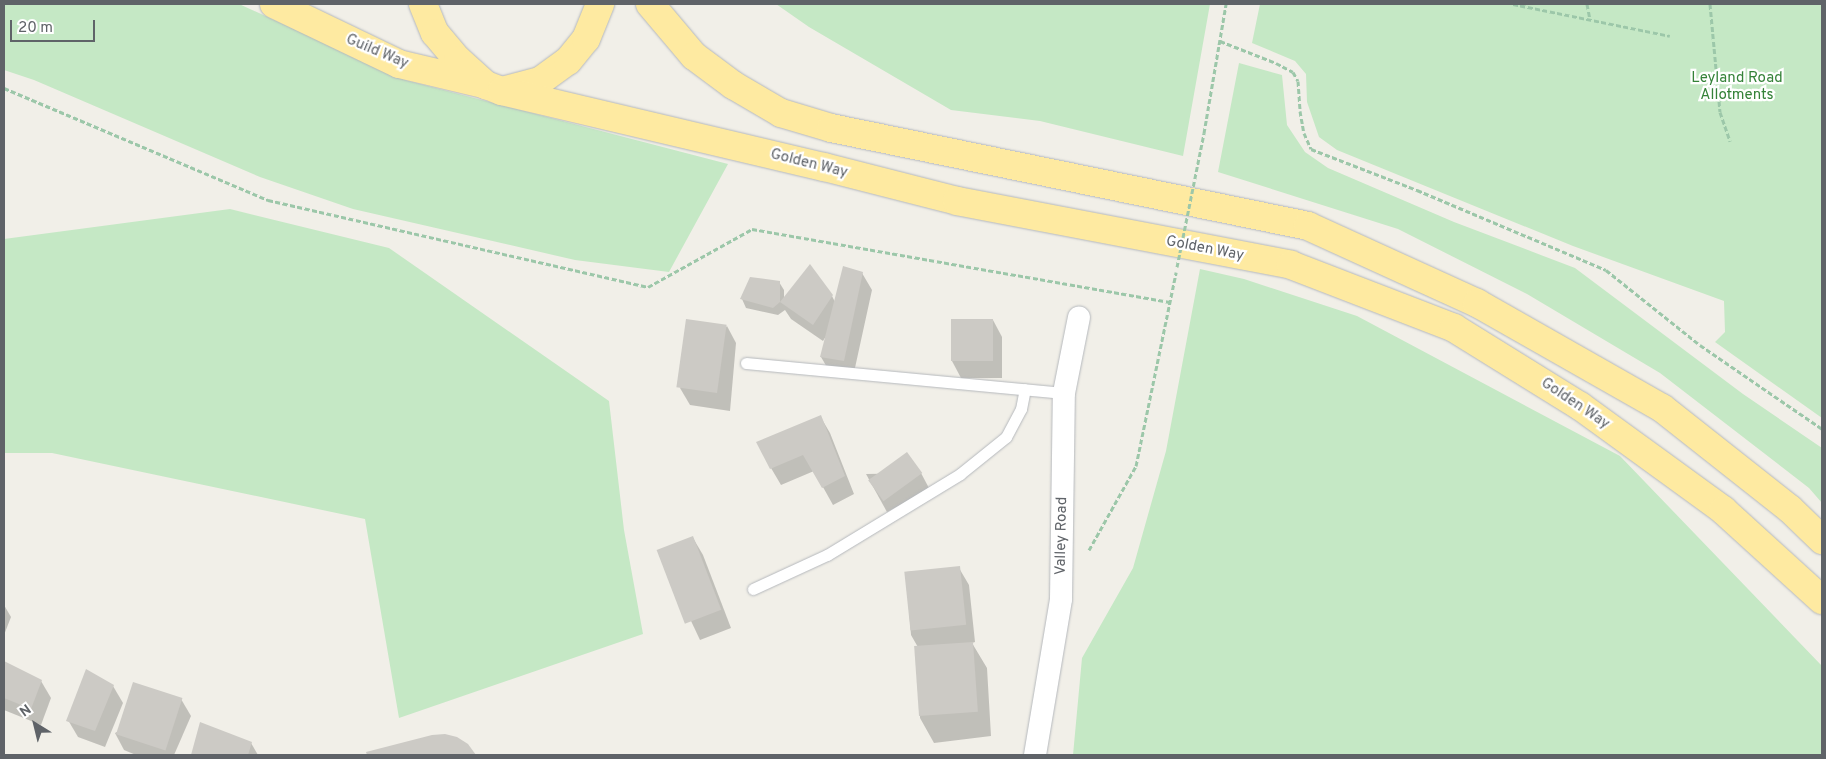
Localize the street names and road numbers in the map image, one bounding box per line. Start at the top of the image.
street label: Guild Way [343,31,411,73]
street label: Golden Way [768,146,850,182]
street label: Golden Way [1164,233,1246,265]
street label: Golden Way [1537,374,1613,434]
street label: Valley Road [1052,497,1072,575]

